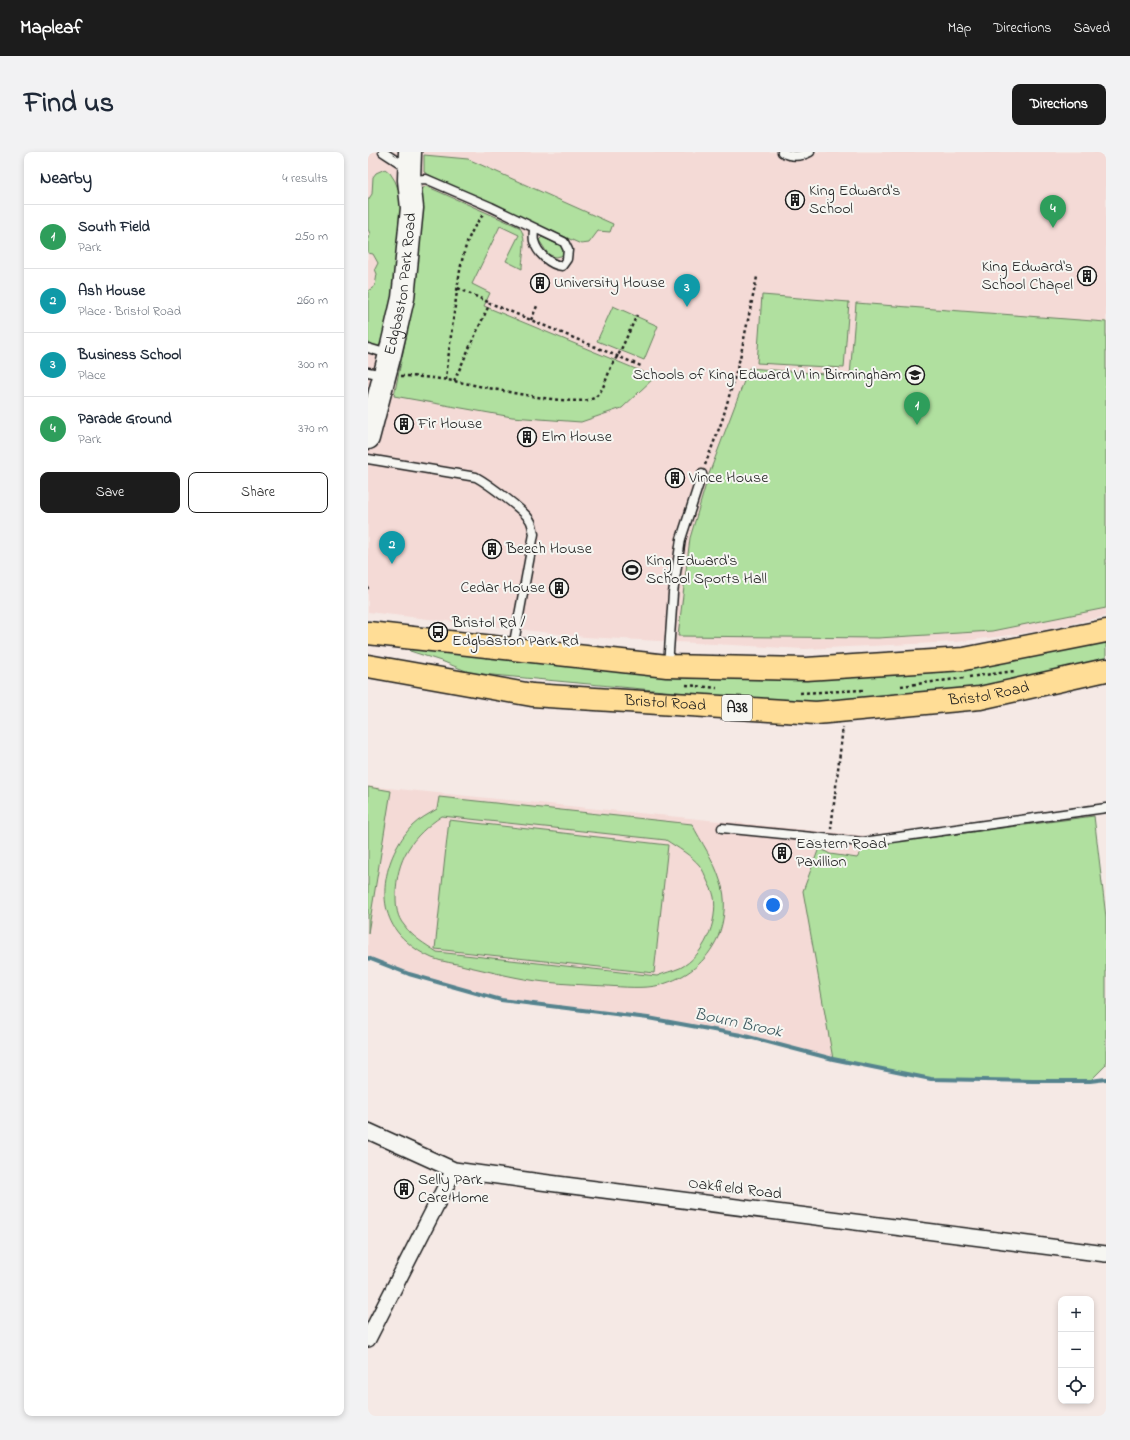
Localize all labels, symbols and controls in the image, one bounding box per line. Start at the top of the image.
text: Mapleaf [20,15,82,42]
text: Map [948,18,971,39]
text: Directions [993,18,1051,39]
text: Saved [1073,18,1110,39]
text: Find us [24,84,114,125]
button: Directions [1012,84,1106,125]
text: Nearby [40,166,92,191]
text: 4 results [282,169,328,188]
place label: King Edward's School [809,179,900,221]
building icon: King Edward's School [784,189,806,211]
pin: 4 [1040,195,1066,228]
street label: Edgbaston Park Road [378,212,423,357]
text: South Field [78,216,150,238]
text: 1 [51,227,55,246]
text: 250 m [295,227,328,246]
text: Park [78,238,102,257]
place label: King Edward's School Chapel [982,255,1073,297]
building icon: King Edward's School Chapel [1076,265,1098,287]
place label: University House [554,271,666,295]
building icon: University House [529,272,551,294]
pin: 3 [674,274,700,307]
text: Ash House [78,280,145,302]
text: 2 [50,291,56,310]
text: 260 m [297,291,328,310]
text: Place · Bristol Road [78,302,181,321]
text: Business School [78,344,181,366]
text: 3 [50,355,56,374]
text: 300 m [298,355,328,374]
place label: Schools of King Edward VI in Birmingham [633,363,901,387]
school or university icon: Schools of King Edward VI in Birmingham [904,364,926,386]
text: Place [78,366,106,385]
pin: 1 [904,392,930,425]
text: Parade Ground [78,408,172,430]
place label: Fir House [417,412,483,436]
building icon: Fir House [393,413,415,435]
text: 4 [50,419,56,438]
text: 370 m [298,419,328,438]
place label: Elm House [541,425,613,449]
building icon: Elm House [516,426,538,448]
text: Park [78,430,102,449]
place label: Vince House [688,466,769,490]
building icon: Vince House [664,467,686,489]
button: Save [40,472,180,513]
button: Share [188,472,328,513]
pin: 2 [379,531,405,564]
place label: Beech House [505,537,593,561]
building icon: Beech House [481,538,503,560]
place label: King Edward's School Sports Hall [646,549,767,591]
sports icon: King Edward's School Sports Hall [621,559,643,581]
place label: Cedar House [460,576,546,600]
building icon: Cedar House [548,577,570,599]
place label: Bristol Rd / Edgbaston Park Rd [451,611,579,653]
bus stop icon: Bristol Rd / Edgbaston Park Rd [427,621,449,643]
street label: Bristol Road [946,675,1031,713]
street label: Bristol Road [623,689,707,718]
road number: A38 [722,695,752,721]
place label: Eastern Road Pavillion [796,832,887,874]
building icon: Eastern Road Pavillion [771,842,793,864]
your location [763,895,783,915]
water label: Bourn Brook [692,1002,786,1045]
place label: Selly Park Care Home [418,1168,490,1210]
street label: Oakfield Road [687,1171,783,1207]
building icon: Selly Park Care Home [393,1178,415,1200]
map controls [1058,1296,1094,1404]
button: + [1058,1296,1094,1332]
button: − [1058,1332,1094,1368]
button: locate [1058,1368,1094,1404]

